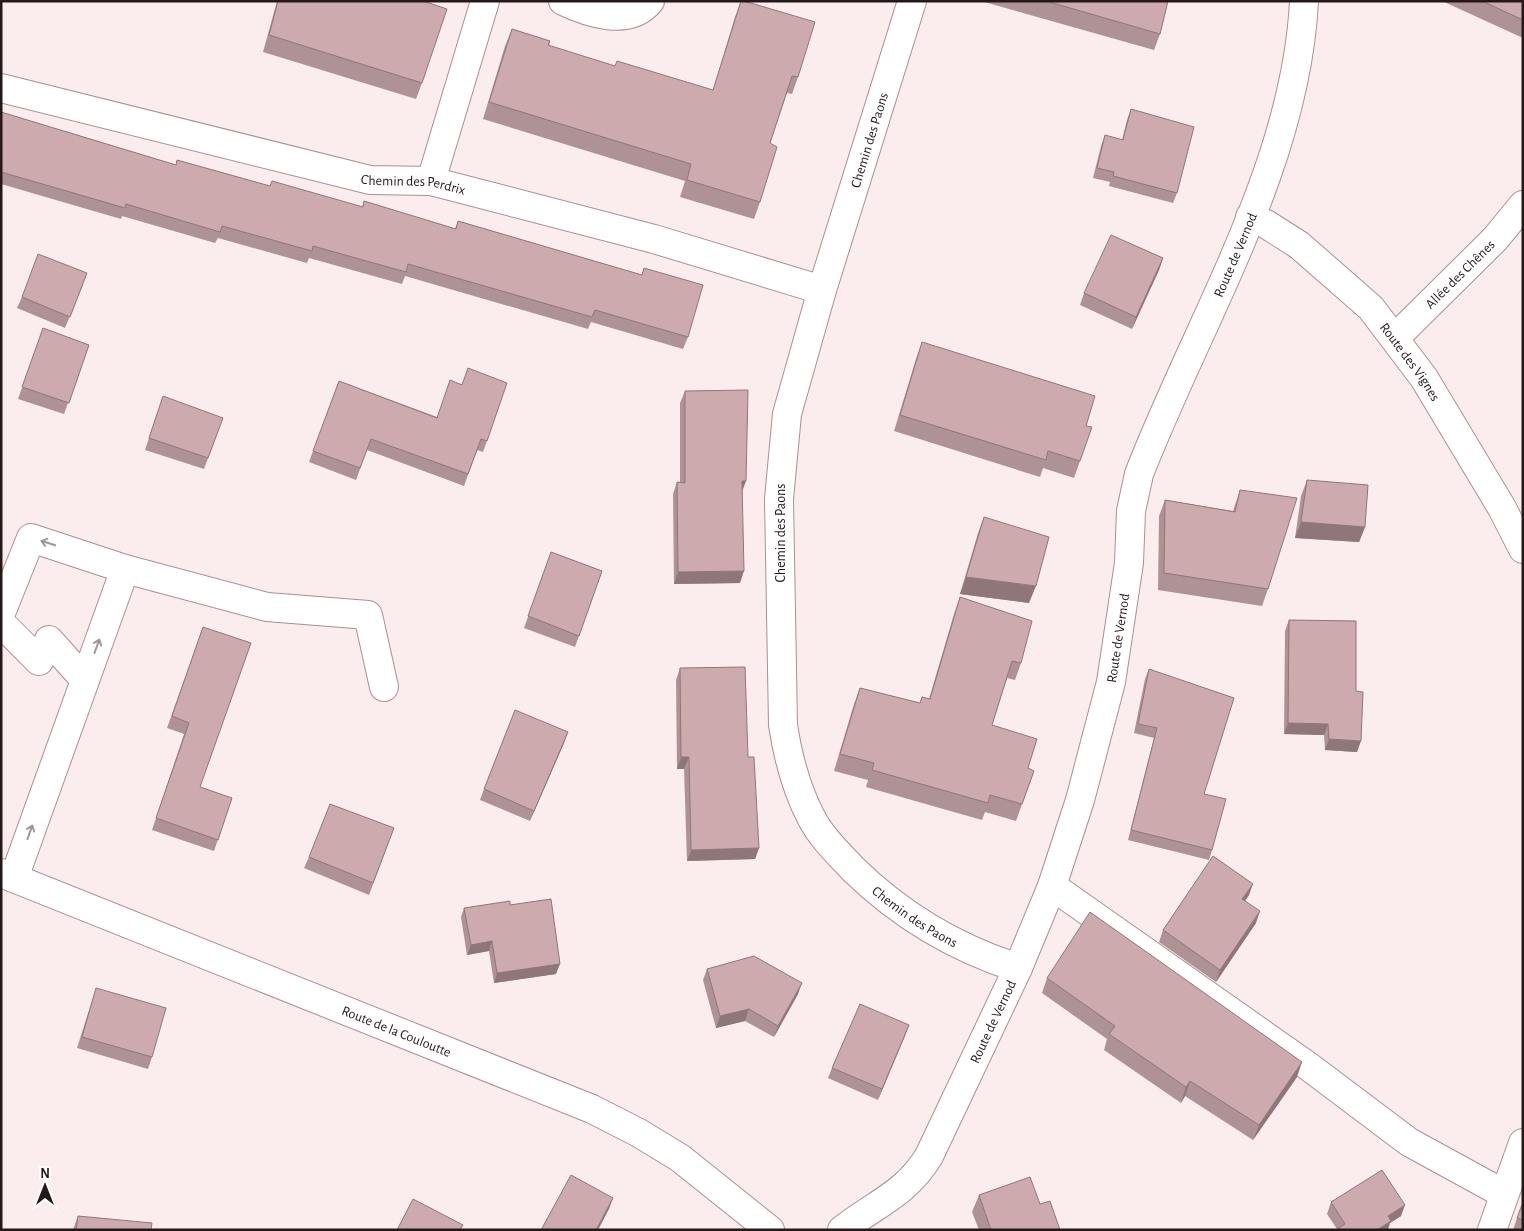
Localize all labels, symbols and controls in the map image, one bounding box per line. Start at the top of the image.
street label: Chemin des Paons [849,91,891,190]
street label: Chemin des Perdrix [359,172,467,198]
street label: Route de Vernod [1212,211,1260,299]
street label: Allée des Chênes [1423,238,1498,312]
street label: Route des Vignes [1377,321,1442,404]
street label: Chemin des Paons [774,484,788,582]
one-way arrow [41,538,57,548]
street label: Route de Vernod [1105,593,1132,684]
one-way arrow [93,639,102,654]
one-way arrow [26,825,35,840]
street label: Chemin des Paons [869,884,959,950]
street label: Route de Vernod [968,978,1019,1066]
street label: Route de la Couloutte [340,1004,453,1060]
north arrow [20,1161,70,1211]
text: N [40,1167,50,1181]

